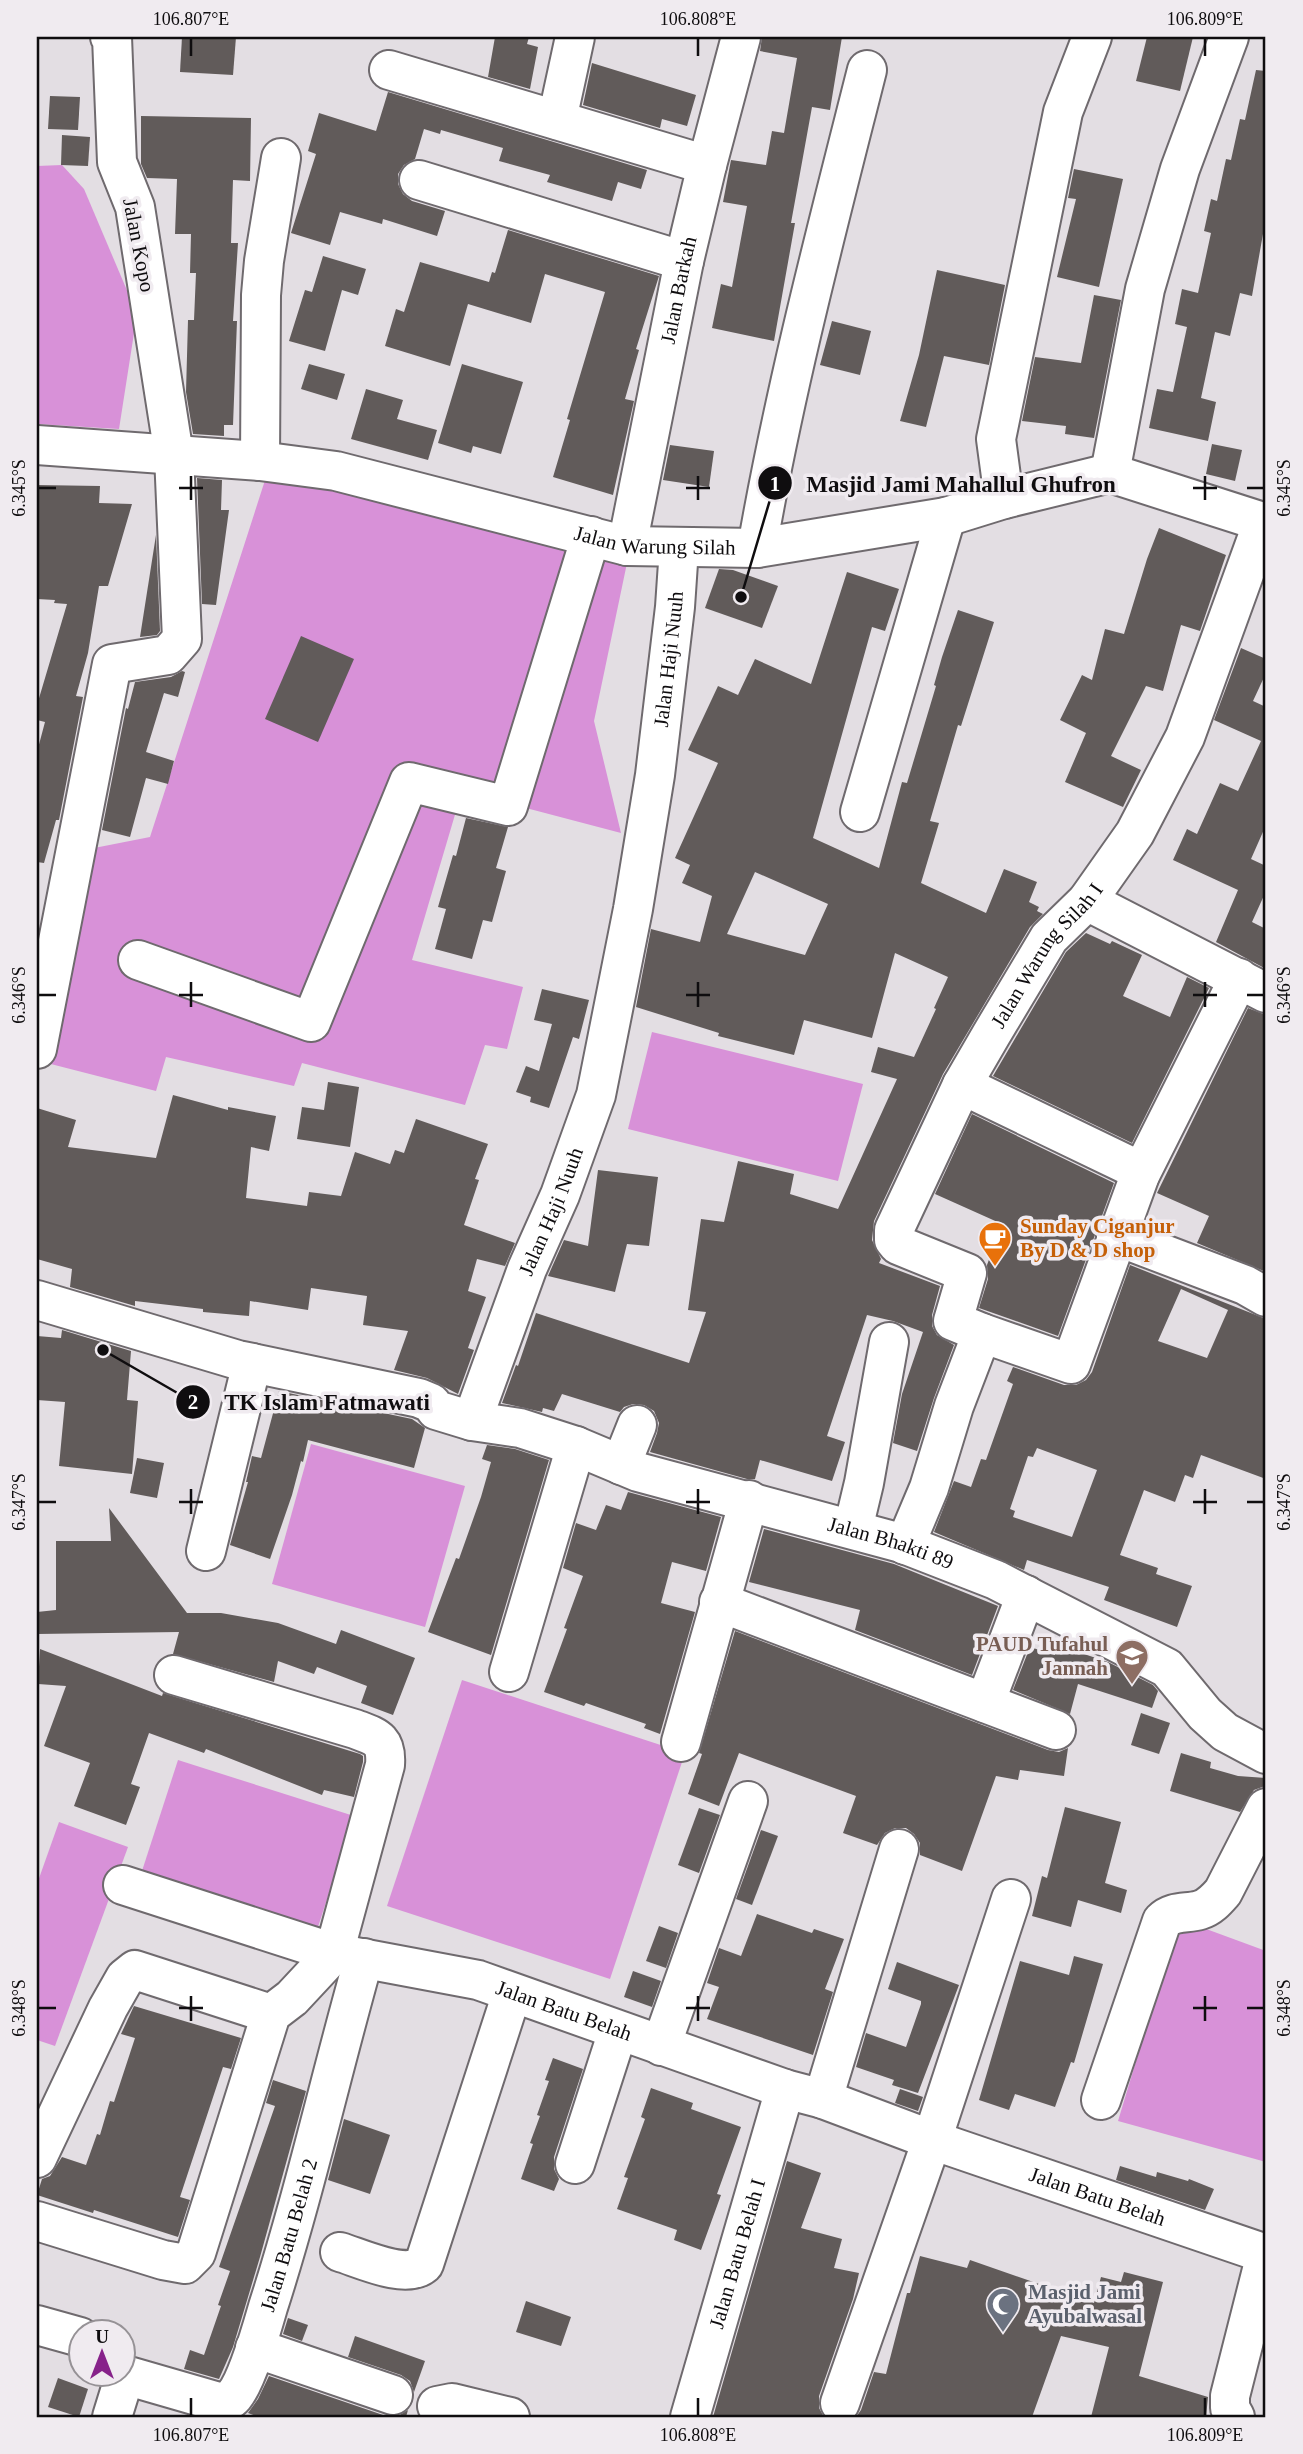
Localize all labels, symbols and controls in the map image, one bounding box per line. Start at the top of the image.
text: 106.807°E [153,9,229,29]
text: 106.808°E [660,9,736,29]
text: 106.809°E [1167,9,1243,29]
street label: Jalan Kopo [118,196,160,294]
street label: Jalan Barkah [656,233,702,346]
text: 6.345°S [9,459,29,517]
text: 6.345°S [1274,459,1294,517]
callout: Masjid Jami Mahallul Ghufron [757,461,1130,505]
text: 1 [770,472,780,496]
text: Masjid Jami Mahallul Ghufron [806,472,1116,497]
street label: Jalan Warung Silah [572,521,736,560]
street label: Jalan Haji Nuuh [649,590,688,728]
street label: Jalan Warung Silah I [986,878,1108,1032]
text: 6.346°S [9,966,29,1024]
text: 6.346°S [1274,966,1294,1024]
street label: Jalan Haji Nuuh [514,1144,588,1279]
place label: Sunday Ciganjur By D & D shop [1020,1214,1175,1262]
cafe icon: Sunday Ciganjur By D & D shop [976,1219,1014,1268]
callout: TK Islam Fatmawati [175,1380,444,1424]
text: 2 [188,1390,198,1414]
text: TK Islam Fatmawati [224,1390,430,1415]
text: 6.347°S [9,1473,29,1531]
text: 6.347°S [1274,1473,1294,1531]
street label: Jalan Bhakti 89 [825,1512,957,1574]
place label: PAUD Tufahul Jannah [976,1632,1108,1680]
school or university icon: PAUD Tufahul Jannah [1113,1637,1151,1686]
street label: Jalan Batu Belah [493,1975,636,2046]
text: 6.348°S [9,1979,29,2037]
text: 6.348°S [1274,1979,1294,2037]
street label: Jalan Batu Belah 2 [255,2156,322,2314]
street label: Jalan Batu Belah [1026,2162,1169,2231]
street label: Jalan Batu Belah I [704,2176,770,2331]
place label: Masjid Jami Ayubalwasal [1028,2280,1142,2328]
mosque icon: Masjid Jami Ayubalwasal [984,2285,1022,2334]
north arrow [66,2318,136,2388]
text: U [95,2326,109,2347]
text: 106.807°E [153,2425,229,2445]
text: 106.808°E [660,2425,736,2445]
text: 106.809°E [1167,2425,1243,2445]

